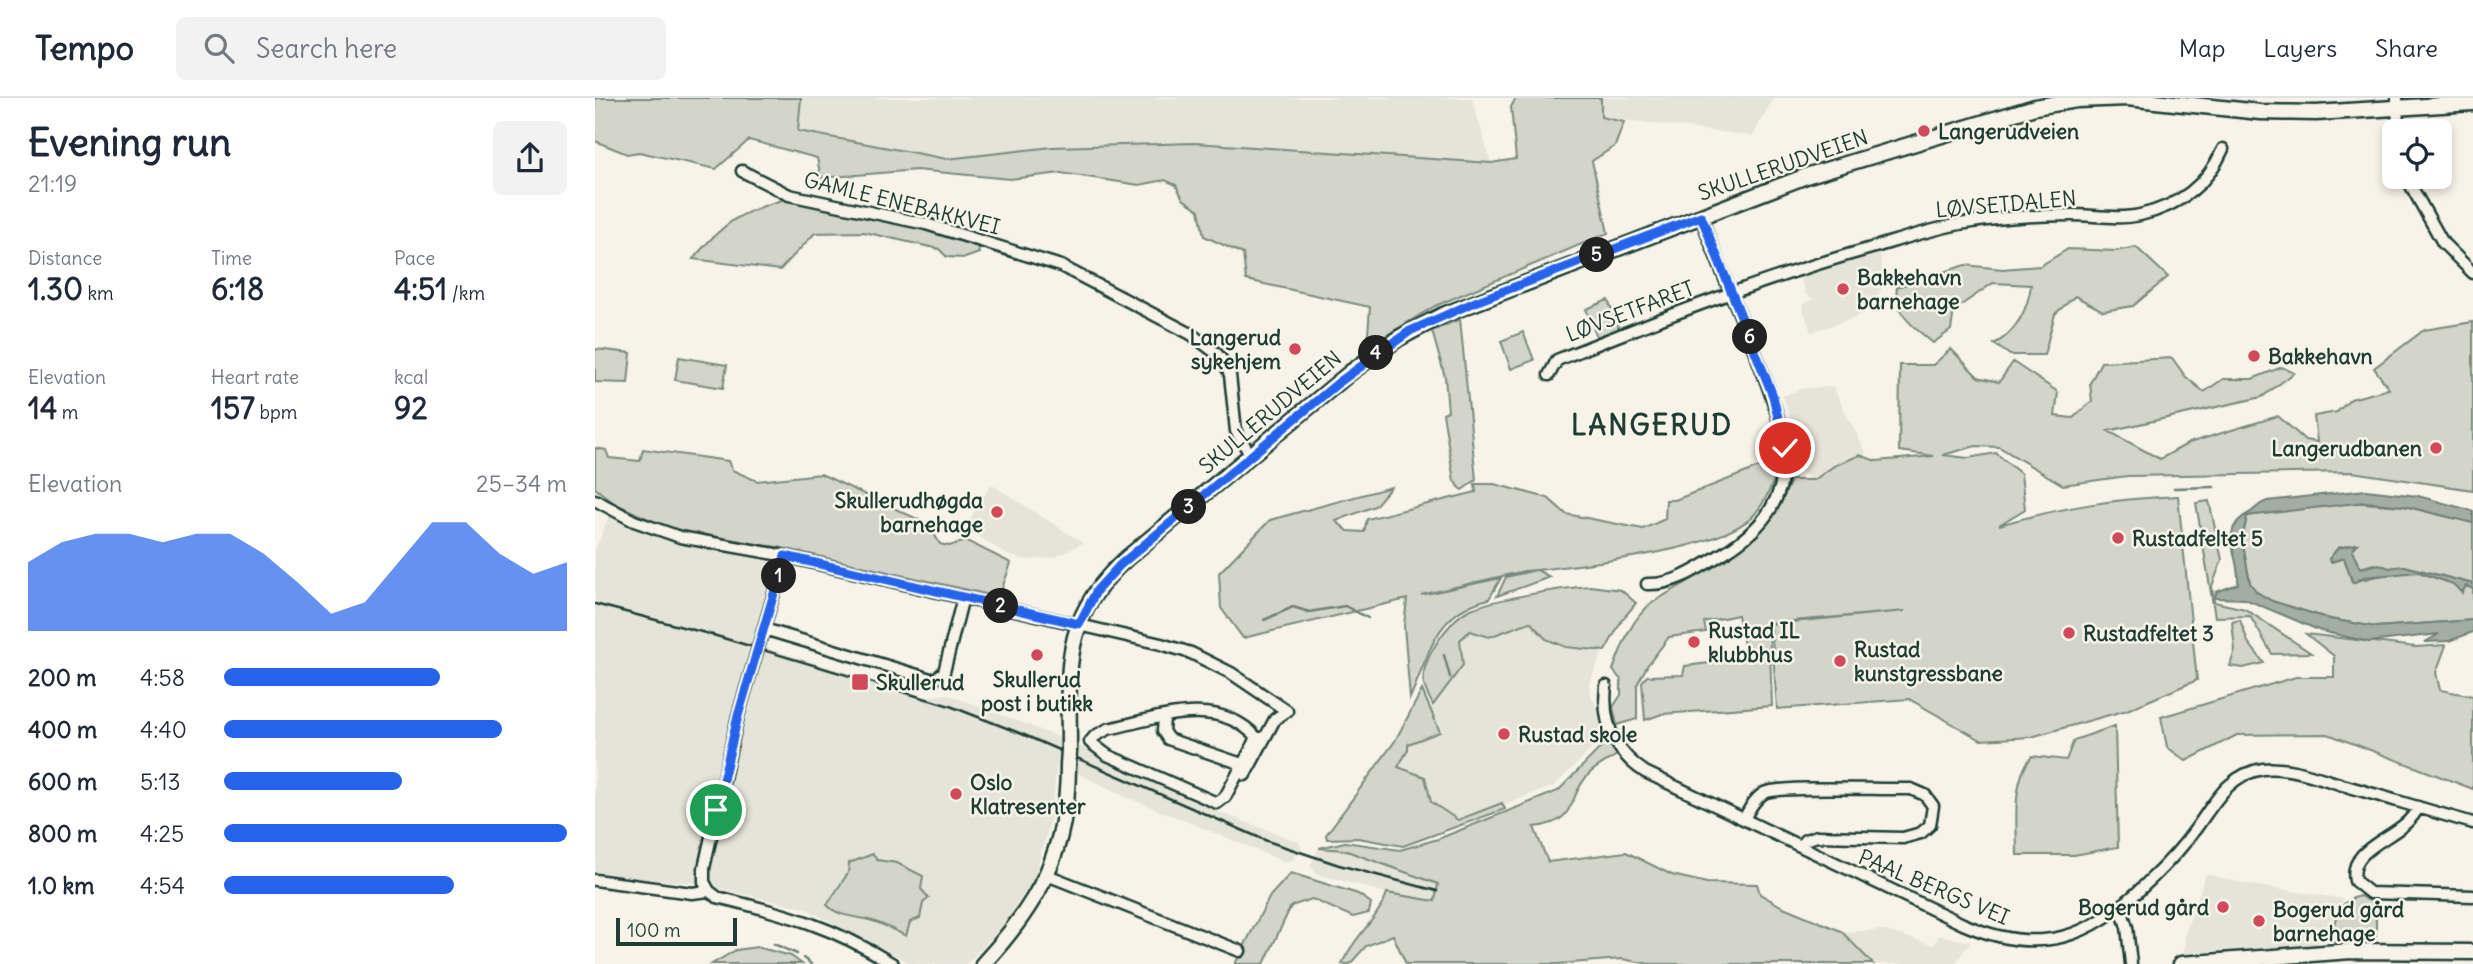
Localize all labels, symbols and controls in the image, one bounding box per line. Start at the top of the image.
search box [176,17,666,80]
text: Tempo [35,27,134,69]
icon: search [200,29,238,67]
text: Search here [256,32,397,65]
text: Map [2179,33,2225,63]
text: Layers [2263,33,2337,63]
text: Share [2375,33,2438,63]
place label: Langerudveien [1938,118,2079,145]
text: Evening run [28,119,231,166]
map controls [2382,119,2452,189]
button: locate [2382,119,2452,189]
button: share [493,121,567,195]
street label: SKULLERUDVEIEN [1694,123,1872,207]
marker: Langerudveien [1916,123,1932,139]
street label: GAMLE ENEBAKKVEI [801,166,1003,240]
text: 21:19 [28,169,77,198]
street label: LØVSETDALEN [1935,184,2077,224]
pin: 5 [1579,238,1615,272]
text: 5 [1591,242,1602,266]
text: Distance [28,246,102,270]
text: Time [211,246,252,270]
text: Pace [394,246,435,270]
place label: Bakkehavn barnehage [1857,264,1962,315]
text: 1.30 [28,270,83,308]
text: 6:18 [211,270,264,308]
text: 4:51 [394,270,447,308]
street label: LØVSETFARET [1562,274,1698,348]
text: km [83,281,114,305]
text: /km [447,281,485,305]
marker: Bakkehavn barnehage [1835,281,1851,297]
pin: 6 [1733,320,1767,354]
place label: Langerud sykehjem [1189,324,1282,375]
text: 6 [1744,324,1755,348]
pin: 4 [1359,336,1393,370]
text: 4 [1370,340,1381,364]
marker: Langerud sykehjem [1287,341,1303,357]
place label: Bakkehavn [2268,343,2373,370]
street label: SKULLERUDVEIEN [1193,344,1347,480]
marker: Bakkehavn [2246,348,2262,364]
text: Elevation [28,365,106,389]
text: Heart rate [211,365,299,389]
text: kcal [394,365,428,389]
text: 14 [28,389,57,427]
text: 157 [211,389,255,427]
text: 92 [394,389,428,427]
text: m [57,400,78,424]
text: bpm [255,400,297,424]
district label: LANGERUD [1571,407,1733,443]
pin [1755,418,1815,478]
icon: check [1766,429,1804,467]
place label: Langerudbanen [2271,435,2422,462]
marker: Langerudbanen [2428,440,2444,456]
text: Elevation [28,469,122,498]
text: 25–34 m [476,469,567,498]
place label: Skullerudhøgda barnehage [835,487,983,538]
pin: 3 [1171,490,1207,524]
text: 3 [1183,494,1194,518]
marker: Skullerudhøgda barnehage [989,504,1005,520]
place label: Rustadfeltet 5 [2132,525,2263,552]
marker: Rustadfeltet 5 [2110,530,2126,546]
pin: 1 [761,559,797,594]
text: 1 [775,563,782,587]
pin: 2 [983,588,1019,624]
text: 2 [995,593,1006,617]
place label: Rustad IL klubbhus [1708,617,1801,668]
place label: Rustadfeltet 3 [2083,620,2214,647]
marker: Rustadfeltet 3 [2061,625,2077,641]
marker: Rustad IL klubbhus [1686,634,1702,650]
place label: Rustad kunstgressbane [1854,636,2003,687]
marker: Skullerud post i butikk [1029,647,1045,663]
marker: Rustad kunstgressbane [1832,653,1848,669]
text: 200 m [28,663,97,692]
text: 4:58 [140,663,185,692]
place label: Skullerud post i butikk [981,666,1093,717]
place label: Skullerud [876,669,965,696]
marker: Skullerud [850,672,870,692]
text: 400 m [28,715,97,744]
text: 4:40 [140,715,187,744]
place label: Rustad skole [1518,721,1637,748]
marker: Rustad skole [1496,726,1512,742]
text: 600 m [28,767,97,796]
text: 5:13 [140,767,181,796]
place label: Oslo Klatresenter [970,769,1086,820]
pin [686,780,746,840]
marker: Oslo Klatresenter [948,786,964,802]
icon: arrive [697,791,735,829]
text: 800 m [28,819,97,848]
text: 4:25 [140,819,184,848]
street label: PAAL BERGS VEI [1855,843,2013,931]
text: 1.0 km [28,871,94,900]
text: 4:54 [140,871,185,900]
place label: Bogerud gård [2078,894,2210,921]
place label: Bogerud gård barnehage [2273,896,2405,947]
marker: Bogerud gård [2215,899,2231,915]
marker: Bogerud gård barnehage [2251,913,2267,929]
scale bar [616,915,737,947]
text: 100 m [627,918,681,942]

